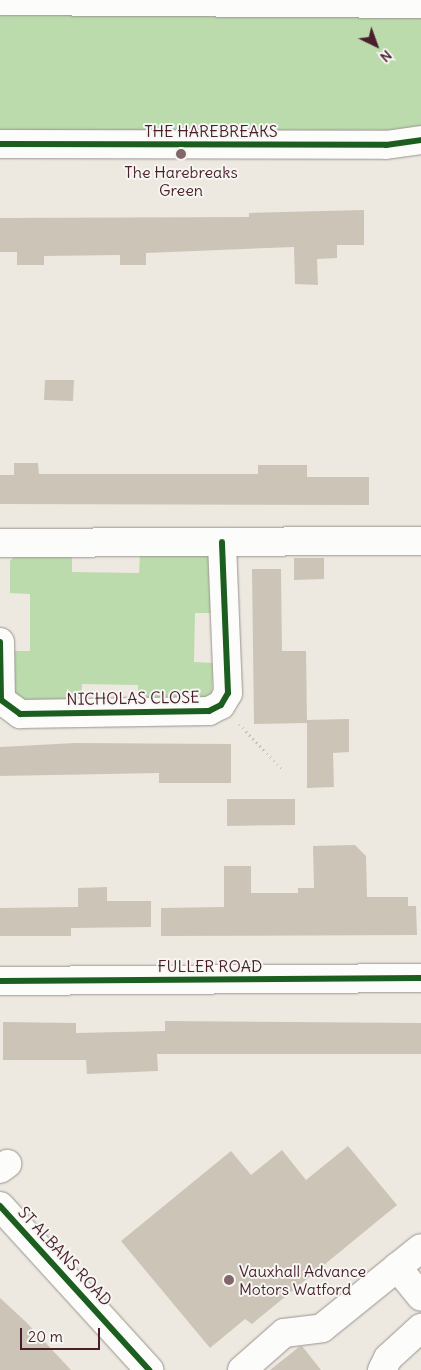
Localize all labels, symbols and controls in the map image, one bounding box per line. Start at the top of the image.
north arrow [351,20,401,70]
text: N [376,46,396,66]
street label: THE HAREBREAKS [144,121,278,141]
marker: The Harebreaks Green [175,148,187,160]
place label: The Harebreaks Green [124,162,238,200]
street label: NICHOLAS CLOSE [66,687,200,709]
street label: FULLER ROAD [158,956,262,976]
street label: ST ALBANS ROAD [14,1202,116,1310]
place label: Vauxhall Advance Motors Watford [239,1261,366,1299]
marker: Vauxhall Advance Motors Watford [223,1274,235,1286]
scale bar [22,1318,102,1350]
text: 20 m [28,1327,63,1346]

